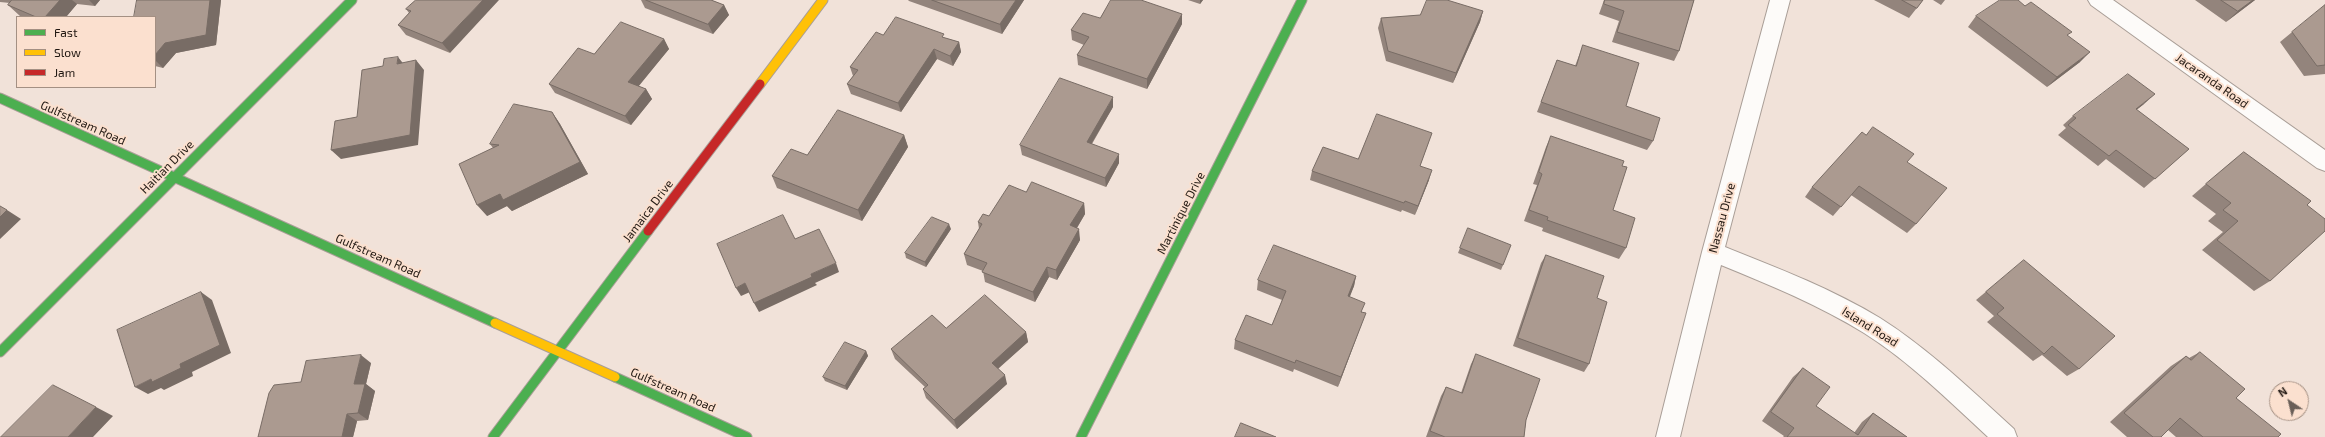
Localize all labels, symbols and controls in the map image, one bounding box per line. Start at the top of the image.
legend [16,16,156,88]
text: Fast [54,25,77,39]
text: Slow [54,45,81,59]
street label: Jacaranda Road [2173,51,2251,111]
text: Jam [54,65,75,79]
street label: Gulfstream Road [38,98,128,148]
street label: Haitian Drive [137,137,197,197]
street label: Martinique Drive [1154,169,1208,257]
street label: Jamaica Drive [620,177,676,245]
street label: Nassau Drive [1706,181,1738,255]
street label: Gulfstream Road [333,231,423,281]
street label: Island Road [1839,304,1901,350]
street label: Gulfstream Road [628,365,718,415]
north arrow [2269,381,2309,421]
text: N [2275,384,2289,399]

